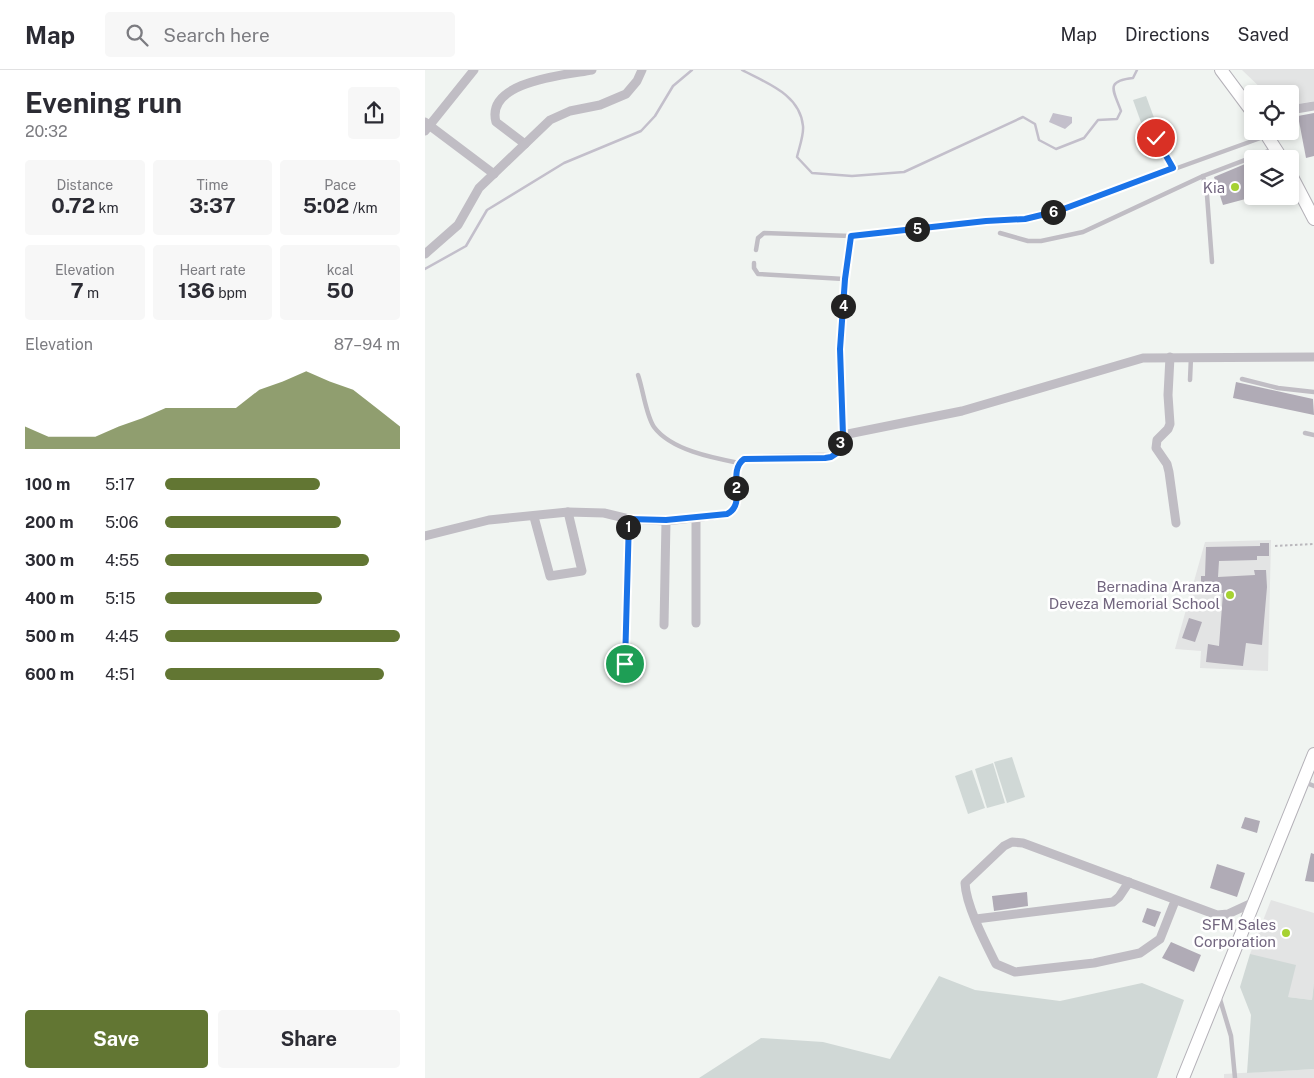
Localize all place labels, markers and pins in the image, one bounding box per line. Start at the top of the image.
pin [1135,117,1177,159]
place label: Kia [1203,179,1225,196]
marker: Kia [1229,181,1241,193]
pin: 6 [1041,200,1065,224]
pin: 5 [905,216,929,242]
pin: 4 [831,294,855,318]
pin: 3 [827,430,853,456]
pin: 2 [723,476,749,500]
pin: 1 [615,514,641,540]
place label: Bernadina Aranza Deveza Memorial School [1049,578,1220,612]
marker: Bernadina Aranza Deveza Memorial School [1224,589,1236,601]
pin [604,643,646,685]
place label: SFM Sales Corporation [1194,916,1276,950]
marker: SFM Sales Corporation [1280,927,1292,939]

